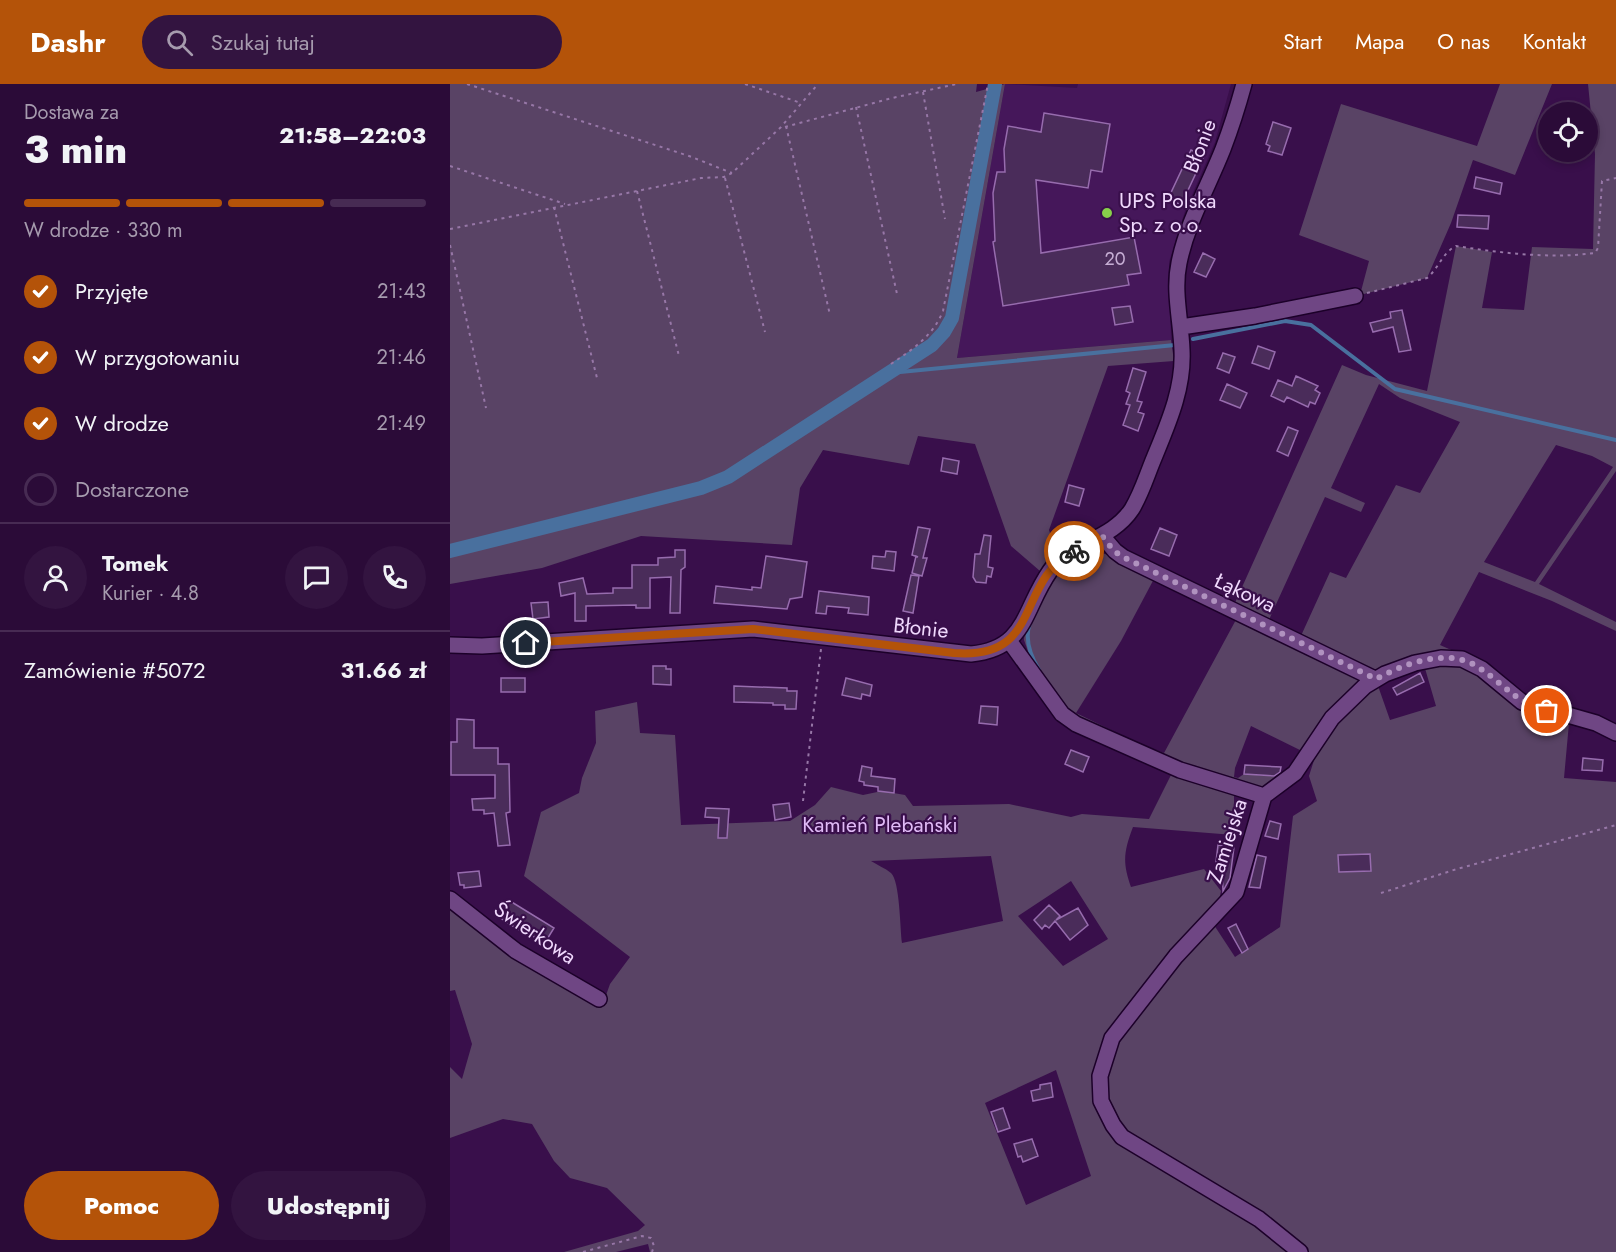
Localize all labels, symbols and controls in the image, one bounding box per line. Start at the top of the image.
search box [142,15,562,69]
text: Dashr [30,22,106,63]
icon: search [163,26,196,59]
text: Szukaj tutaj [211,26,315,58]
text: Start [1283,27,1322,57]
text: Mapa [1355,27,1404,57]
text: O nas [1437,27,1490,57]
text: Kontakt [1523,27,1586,57]
text: Dostawa za [24,98,119,127]
map controls [1538,102,1598,162]
button: locate [1538,102,1598,162]
street label: Błonie [1176,115,1224,177]
text: 21:58–22:03 [279,119,426,151]
text: 3 min [24,121,127,178]
place label: UPS Polska Sp. z o.o. [1119,186,1216,240]
marker: UPS Polska Sp. z o.o. [1100,206,1114,220]
text: W drodze · 330 m [24,216,183,245]
house number: 20 [1104,246,1126,272]
icon: check [24,275,57,308]
text: Przyjęte [75,275,148,307]
text: 21:43 [377,277,426,306]
icon: check [24,341,57,374]
text: W przygotowaniu [75,341,240,373]
text: 21:46 [376,343,426,372]
icon: check [24,407,57,440]
text: W drodze [75,407,169,439]
text: 21:49 [376,409,426,438]
text: Dostarczone [75,473,189,505]
courier [1044,521,1104,581]
icon: bike [1058,535,1091,568]
button: person [24,546,87,609]
button: chat [285,546,348,609]
button: phone [363,546,426,609]
text: Tomek [102,547,168,579]
street label: Łąkowa [1209,565,1280,620]
text: Kurier · 4.8 [102,579,199,608]
street label: Błonie [892,610,950,646]
pin [500,617,551,668]
icon: home [509,626,542,659]
text: Zamówienie #5072 [24,654,206,686]
text: 31.66 zł [341,654,426,686]
pin [1521,685,1572,736]
icon: bag [1530,694,1563,727]
street label: Zamiejska [1199,795,1255,887]
park label: Kamień Plebański [802,810,958,840]
street label: Świerkowa [488,894,582,972]
button: Pomoc [24,1171,219,1240]
button: Udostępnij [231,1171,426,1240]

